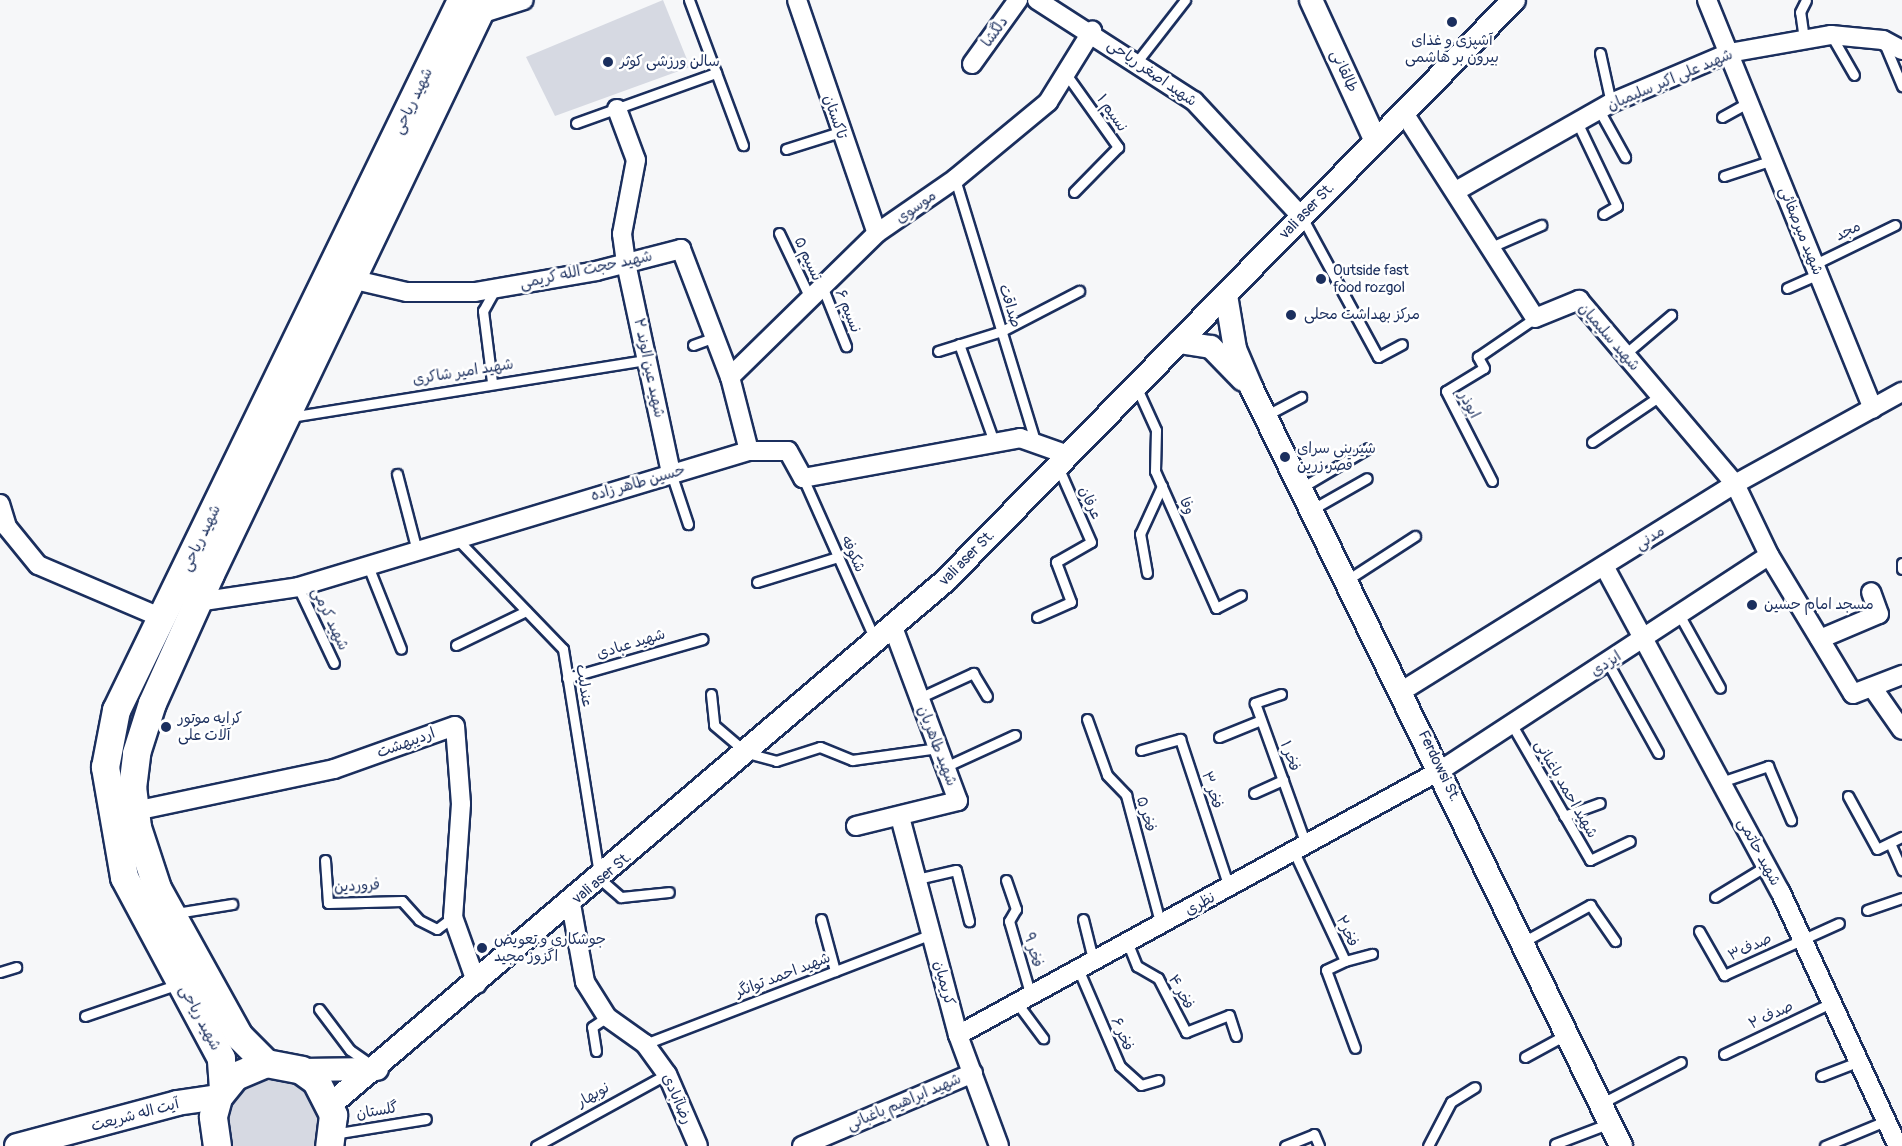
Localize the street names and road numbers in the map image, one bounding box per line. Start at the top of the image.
street label: دلگشا [978,13,1012,51]
street label: شهید اصغر ریاحی [1104,35,1200,111]
street label: شهید علی اکبر سلیمیان [1604,45,1736,115]
street label: طالقانی [1326,47,1362,95]
street label: شهید ریاحی [389,65,437,137]
street label: نسیم ۱ [1093,91,1131,135]
street label: تاکستان [819,93,851,141]
street label: vali aser St. [1276,179,1338,243]
street label: شهید میرصفائی [1775,184,1827,278]
street label: موسوی [892,187,940,227]
street label: مجد [1832,217,1864,245]
street label: نسیم ۵ [790,234,826,284]
street label: شهید حجت الله کریمی [518,247,654,293]
street label: صداقت [995,282,1025,330]
street label: نسیم ۶ [831,287,865,335]
street label: شهید سلیمیان [1575,299,1643,375]
street label: شهید عین الوند ۲ [630,317,668,419]
street label: شهید امیر شاکری [411,355,515,389]
street label: ابوذر [1455,388,1483,422]
street label: حسین طاهر زاده [589,461,687,505]
street label: عرفان [1075,484,1105,522]
street label: وفا [1175,494,1199,518]
street label: شهید ریاحی [177,502,225,574]
street label: مدنی [1632,522,1668,554]
street label: vali aser St. [936,527,998,589]
street label: شکوفه [837,533,869,575]
street label: شهید کرمی [308,585,352,653]
street label: شهید عبادی [594,625,668,663]
street label: ایزدی [1587,647,1625,681]
street label: عندلیب [572,663,596,709]
street label: شهید طاهریان [914,703,960,789]
street label: اردیبهشت [374,724,438,762]
street label: Ferdowsi St. [1414,728,1464,804]
street label: شهید احمد باغبانی [1531,737,1601,841]
street label: فخر ۱ [1276,738,1304,774]
street label: فخر ۳ [1198,769,1226,811]
street label: فخر ۵ [1132,794,1160,834]
street label: شهید حاتمی [1734,815,1784,889]
street label: vali aser St. [569,848,635,908]
street label: فروردین [334,876,380,896]
street label: نظری [1182,888,1218,920]
street label: فخر۲ [1332,912,1362,950]
street label: صدف۳ [1725,929,1775,965]
street label: فخر ۹ [1020,931,1046,969]
street label: شهید احمد توانگر [733,949,833,1001]
street label: کریمیان [929,959,959,1007]
street label: فخر ۴ [1164,972,1198,1012]
street label: شهید ریاحی [175,982,225,1054]
street label: صدف ۲ [1746,997,1796,1033]
street label: فخر ۶ [1107,1015,1137,1053]
street label: شهید ابراهیم باغبانی [844,1070,964,1134]
street label: رضاآبادی [658,1071,696,1127]
street label: نوبهار [573,1079,613,1111]
street label: آیت اله شریعت [89,1095,181,1135]
street label: گلستان [355,1099,399,1123]

